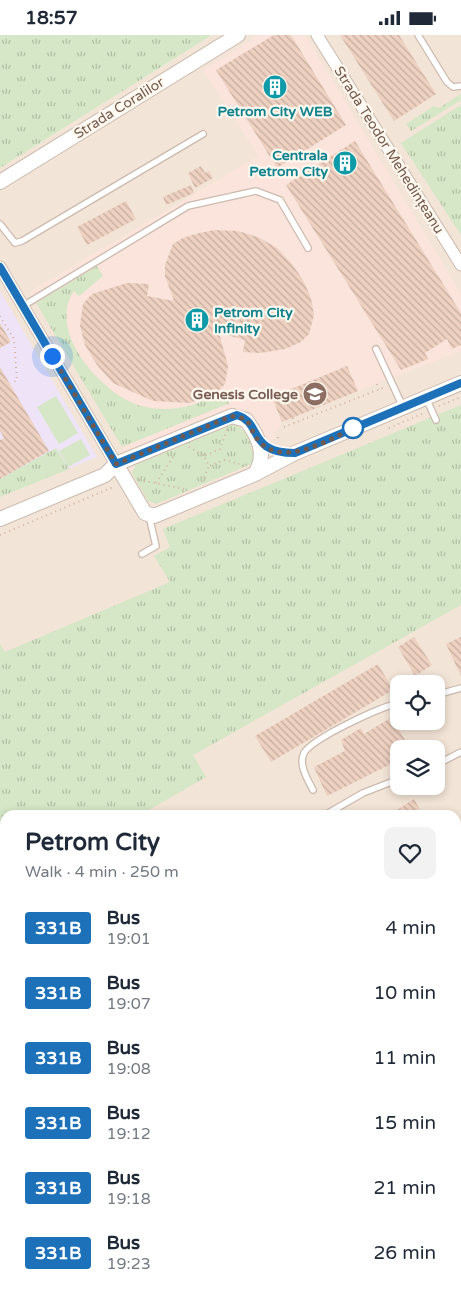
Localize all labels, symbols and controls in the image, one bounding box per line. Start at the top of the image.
text: 18:57 [25,7,78,29]
street label: Strada Teodor Mehedințeanu [330,63,448,237]
street label: Strada Coralilor [71,73,168,142]
building icon: Petrom City WEB [262,74,288,100]
place label: Petrom City WEB [217,103,333,120]
place label: Centrala Petrom City [249,147,328,180]
building icon: Centrala Petrom City [332,150,358,176]
place label: Petrom City Infinity [214,304,293,337]
building icon: Petrom City Infinity [184,307,210,333]
your location [40,344,65,369]
school or university icon: Genesis College [302,381,328,407]
place label: Genesis College [193,386,298,403]
unlabelled marker [342,417,364,439]
map controls [390,675,445,795]
button: locate [390,675,445,730]
button: layers [390,740,445,795]
button: heart [384,827,436,879]
text: Petrom City [25,828,160,857]
text: Walk · 4 min · 250 m [25,862,179,882]
text: Bus [106,907,140,929]
text: 331B [35,917,81,939]
text: 4 min [385,917,436,939]
text: 19:01 [106,929,151,949]
text: Bus [106,972,140,994]
text: 331B [35,982,81,1004]
text: 10 min [373,982,436,1004]
text: 19:07 [106,994,151,1014]
text: Bus [106,1037,140,1059]
text: 331B [35,1047,81,1069]
text: 11 min [373,1047,436,1069]
text: 19:08 [106,1059,151,1079]
text: Bus [106,1102,140,1124]
text: 331B [35,1112,81,1134]
text: 15 min [373,1112,436,1134]
text: 19:12 [106,1124,151,1144]
text: Bus [106,1167,140,1189]
text: 331B [35,1177,81,1199]
text: 21 min [373,1177,436,1199]
text: 19:18 [106,1189,151,1209]
text: Bus [106,1232,140,1254]
text: 331B [35,1242,81,1264]
text: 26 min [373,1242,436,1264]
text: 19:23 [106,1254,151,1274]

